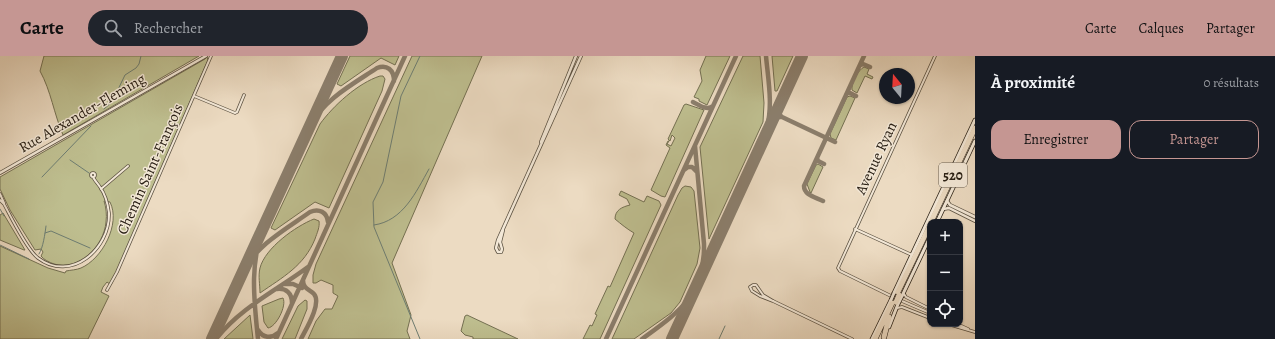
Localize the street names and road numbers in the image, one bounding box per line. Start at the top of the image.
street label: Rue Alexander-Fleming [15,68,149,157]
street label: Chemin Saint-François [112,100,188,238]
street label: Avenue Ryan [850,118,902,199]
road number: 520 [939,163,967,187]

